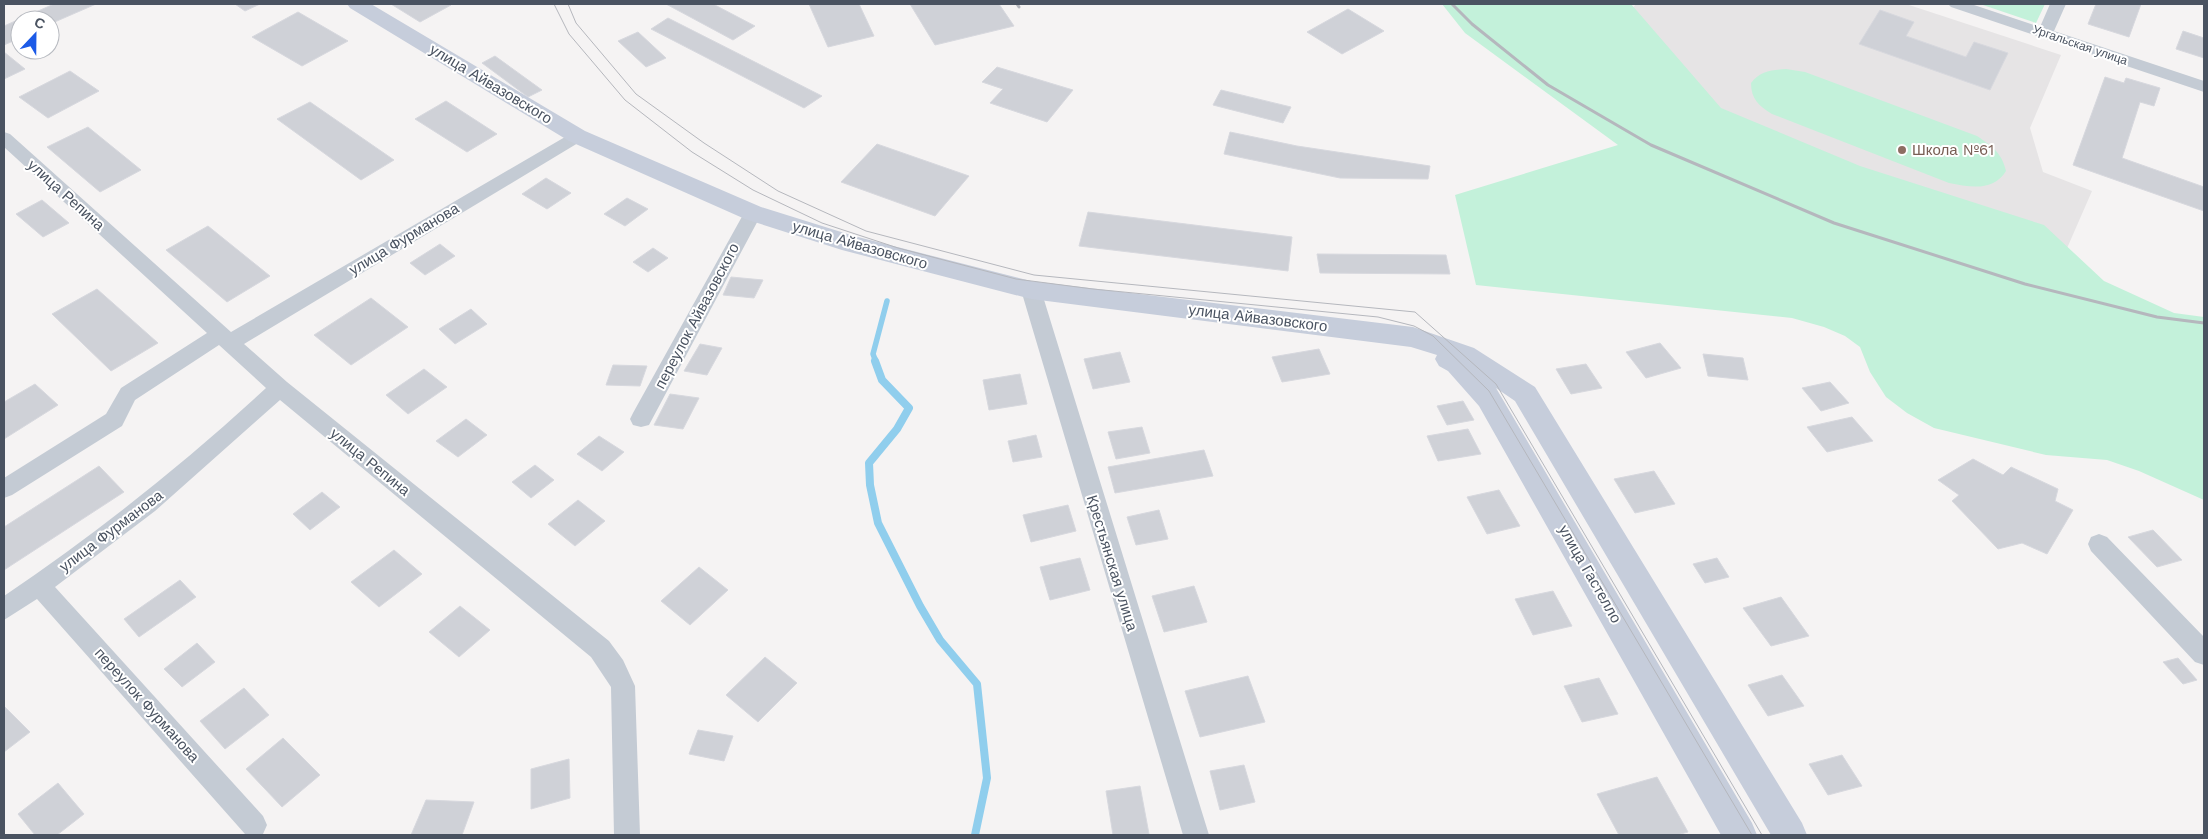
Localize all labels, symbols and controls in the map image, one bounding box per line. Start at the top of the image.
north arrow [10,10,60,60]
text: С [32,14,48,32]
street label: Ургальская улица [2031,22,2130,68]
street label: улица Айвазовского [427,40,555,128]
place label: Школа №61 [1912,141,1994,159]
marker: Школа №61 [1896,144,1908,156]
street label: улица Репина [24,156,109,235]
street label: улица Фурманова [346,199,463,279]
street label: улица Айвазовского [790,217,930,273]
street label: переулок Айвазовского [651,240,743,392]
street label: улица Айвазовского [1188,301,1328,335]
street label: улица Репина [327,424,414,500]
street label: улица Фурманова [56,486,167,576]
street label: Крестьянская улица [1083,493,1141,634]
street label: улица Гастелло [1555,522,1625,626]
street label: переулок Фурманова [91,644,204,766]

